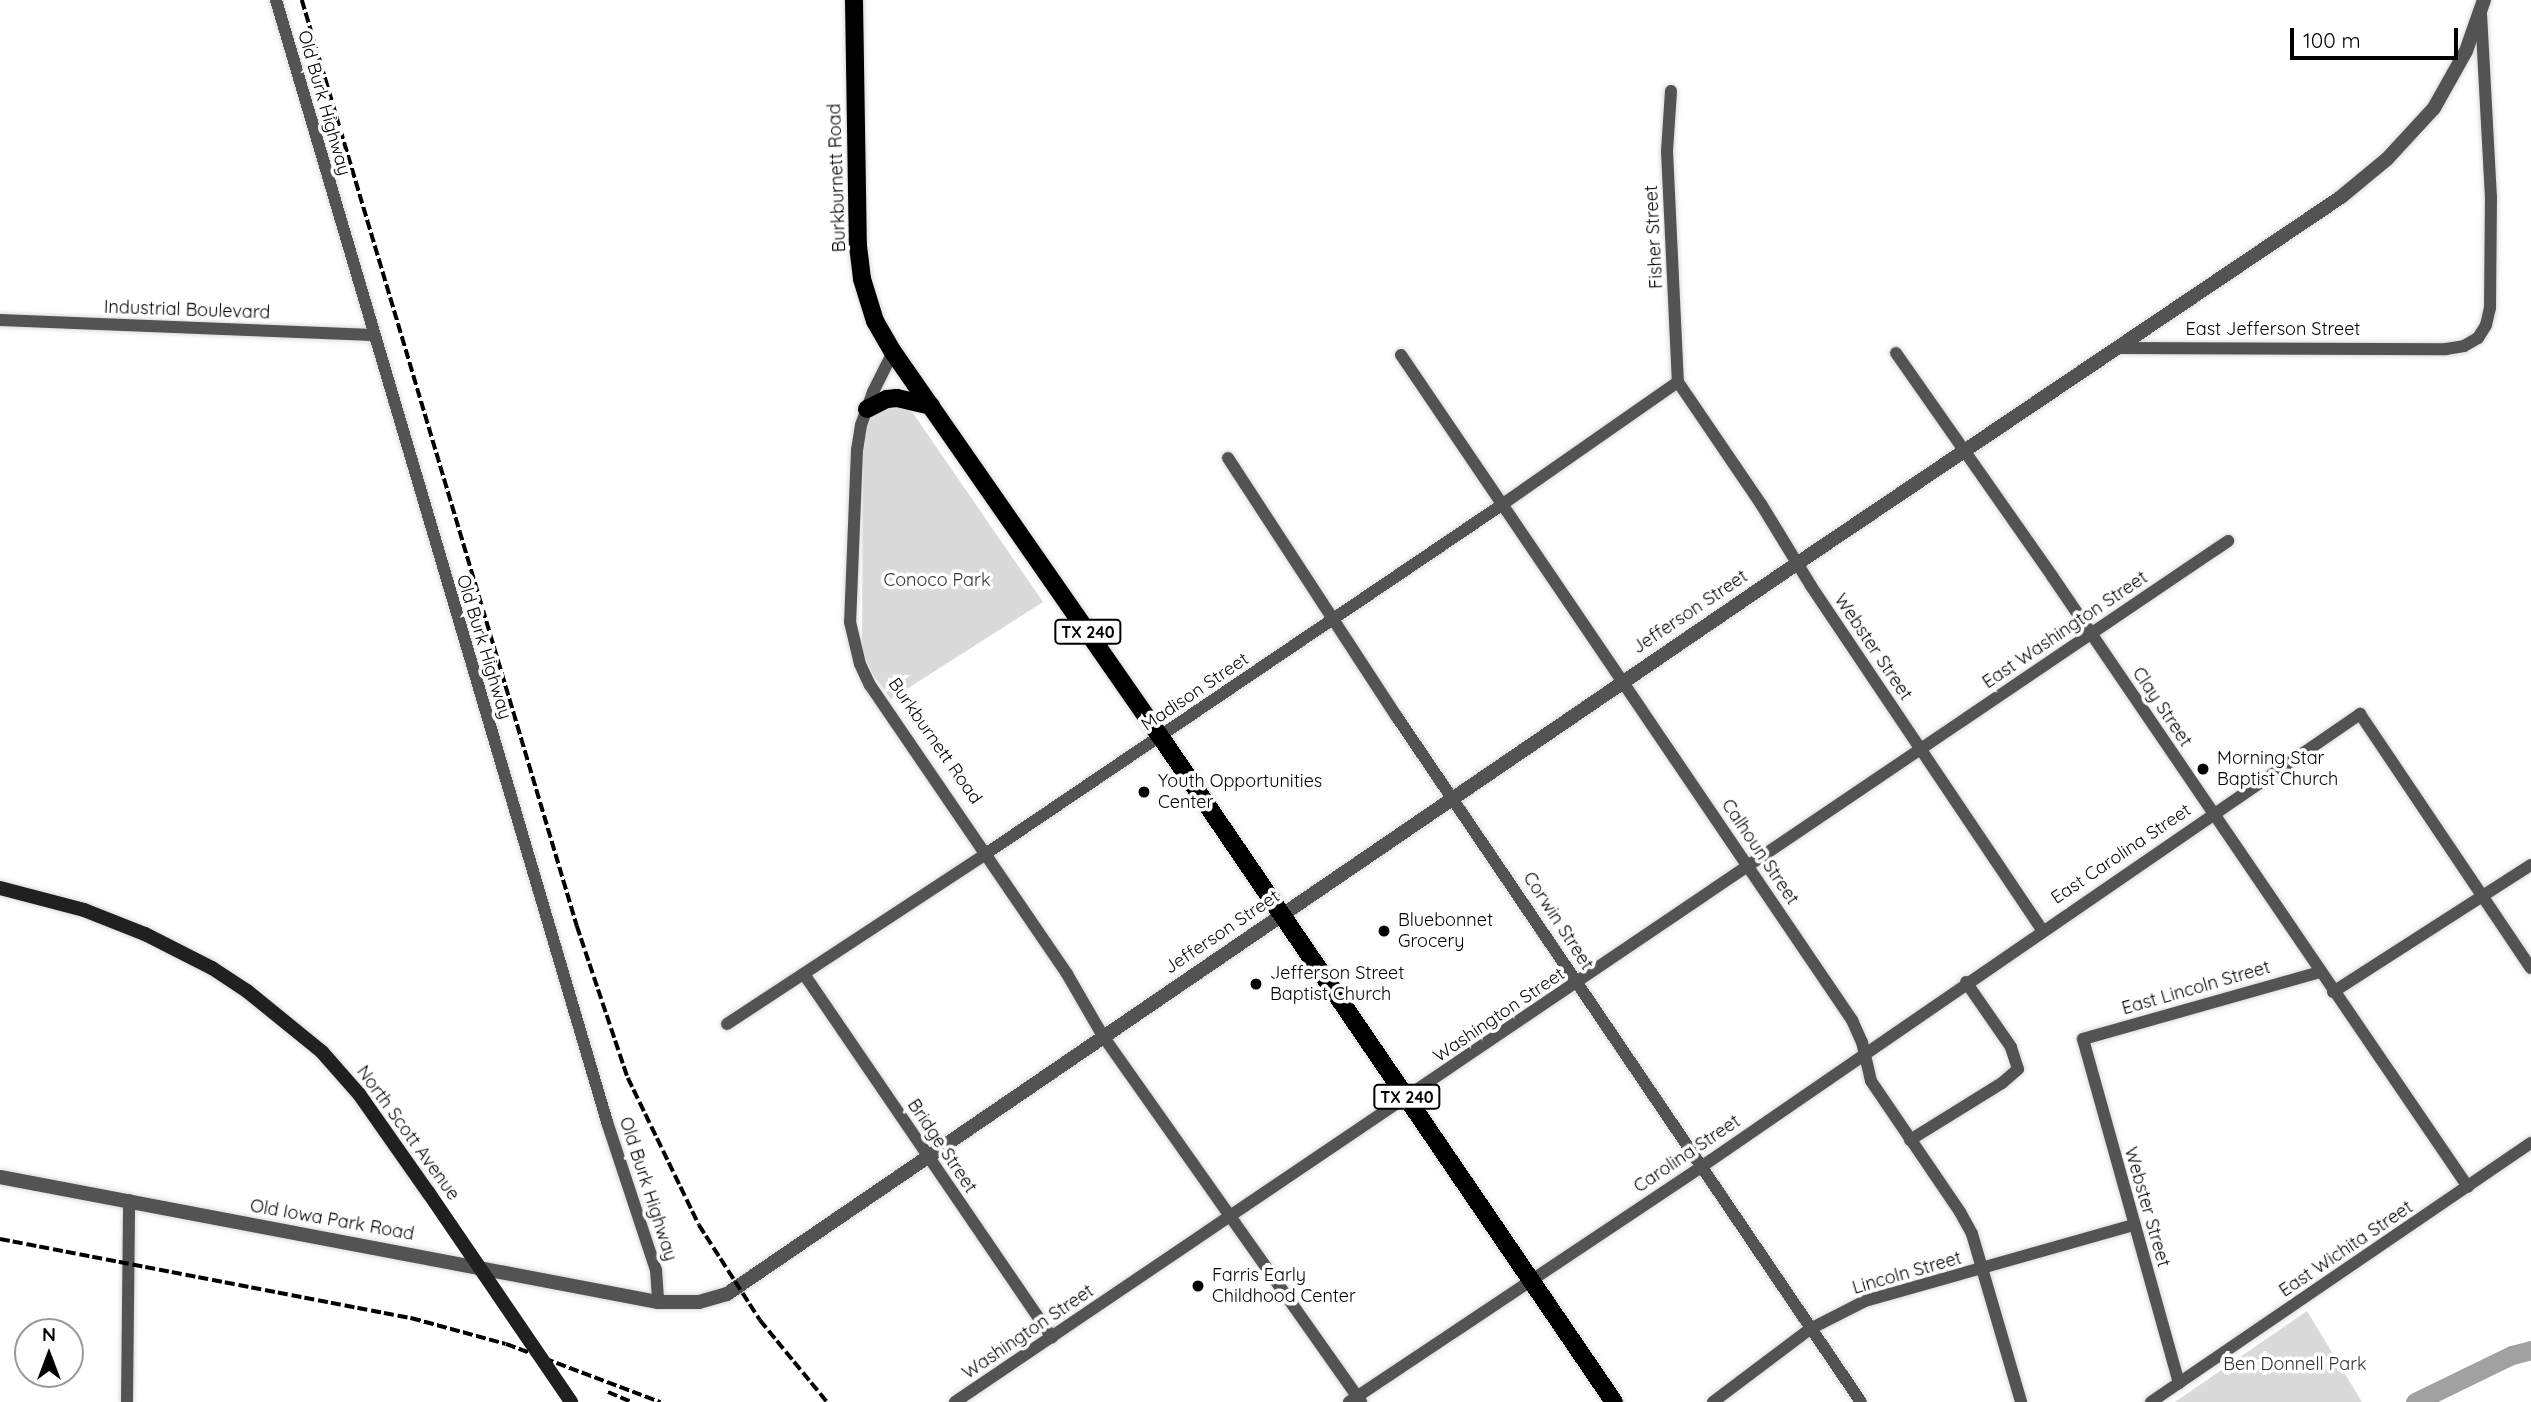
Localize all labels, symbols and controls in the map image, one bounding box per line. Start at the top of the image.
scale bar [2293,14,2461,58]
text: 100 m [2303,27,2361,53]
street label: Old Burk Highway [293,28,355,178]
street label: Burkburnett Road [824,103,850,253]
street label: Fisher Street [1640,185,1668,289]
street label: Industrial Boulevard [104,296,270,324]
street label: East Jefferson Street [2186,318,2360,340]
street label: Jefferson Street [1628,565,1752,659]
street label: East Washington Street [1978,567,2152,693]
park label: Conoco Park [883,569,991,591]
street label: Old Burk Highway [452,572,516,722]
street label: Webster Street [1829,590,1917,704]
road number: TX 240 [1053,620,1123,645]
street label: Madison Street [1137,648,1253,736]
street label: Clay Street [2128,663,2196,751]
street label: Burkburnett Road [883,674,987,808]
place label: Morning Star Baptist Church [2217,748,2338,790]
marker: Morning Star Baptist Church [2195,761,2211,777]
place label: Youth Opportunities Center [1158,771,1322,814]
marker: Youth Opportunities Center [1136,784,1152,800]
street label: Calhoun Street [1717,795,1803,909]
street label: East Carolina Street [2047,799,2195,909]
street label: Corwin Street [1518,868,1598,974]
street label: Jefferson Street [1160,885,1284,979]
place label: Bluebonnet Grocery [1398,910,1493,953]
marker: Bluebonnet Grocery [1376,923,1392,939]
street label: East Lincoln Street [2119,956,2273,1020]
place label: Jefferson Street Baptist Church [1270,963,1404,1006]
street label: Washington Street [1429,963,1569,1067]
marker: Jefferson Street Baptist Church [1248,976,1264,992]
street label: North Scott Avenue [352,1061,464,1205]
road number: TX 240 [1372,1084,1442,1110]
street label: Bridge Street [903,1095,981,1197]
street label: Carolina Street [1630,1111,1744,1197]
street label: Old Burk Highway [615,1114,681,1264]
street label: Webster Street [2120,1144,2174,1270]
street label: Old Iowa Park Road [248,1195,416,1245]
street label: East Wichita Street [2275,1196,2417,1302]
street label: Lincoln Street [1850,1247,1964,1299]
place label: Farris Early Childhood Center [1212,1265,1356,1308]
marker: Farris Early Childhood Center [1190,1278,1206,1294]
street label: Washington Street [958,1280,1098,1384]
north arrow [14,1318,84,1388]
text: N [42,1322,56,1346]
park label: Ben Donnell Park [2223,1353,2367,1375]

